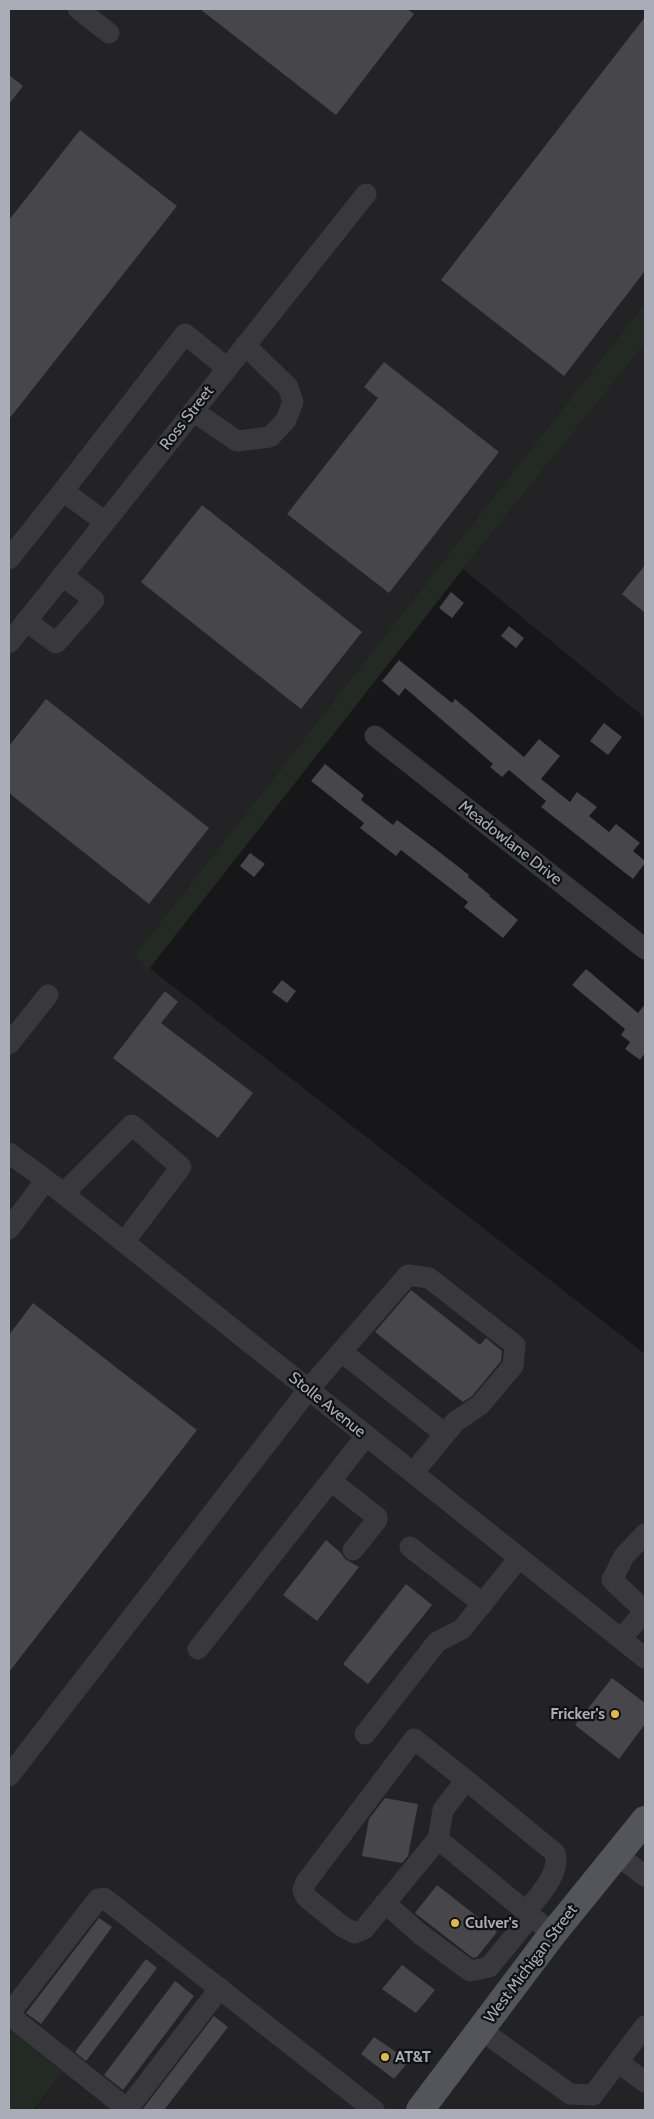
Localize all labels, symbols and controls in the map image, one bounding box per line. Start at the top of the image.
street label: Ross Street [156,382,218,454]
street label: Meadowlane Drive [454,797,566,889]
street label: Stolle Avenue [285,1368,369,1442]
place label: Fricker's [550,1704,605,1724]
marker: Fricker's [609,1708,621,1720]
street label: West Michigan Street [480,1901,582,2027]
place label: Culver's [465,1913,518,1933]
marker: Culver's [449,1917,461,1929]
place label: AT&T [395,2047,431,2067]
marker: AT&T [379,2051,391,2063]

